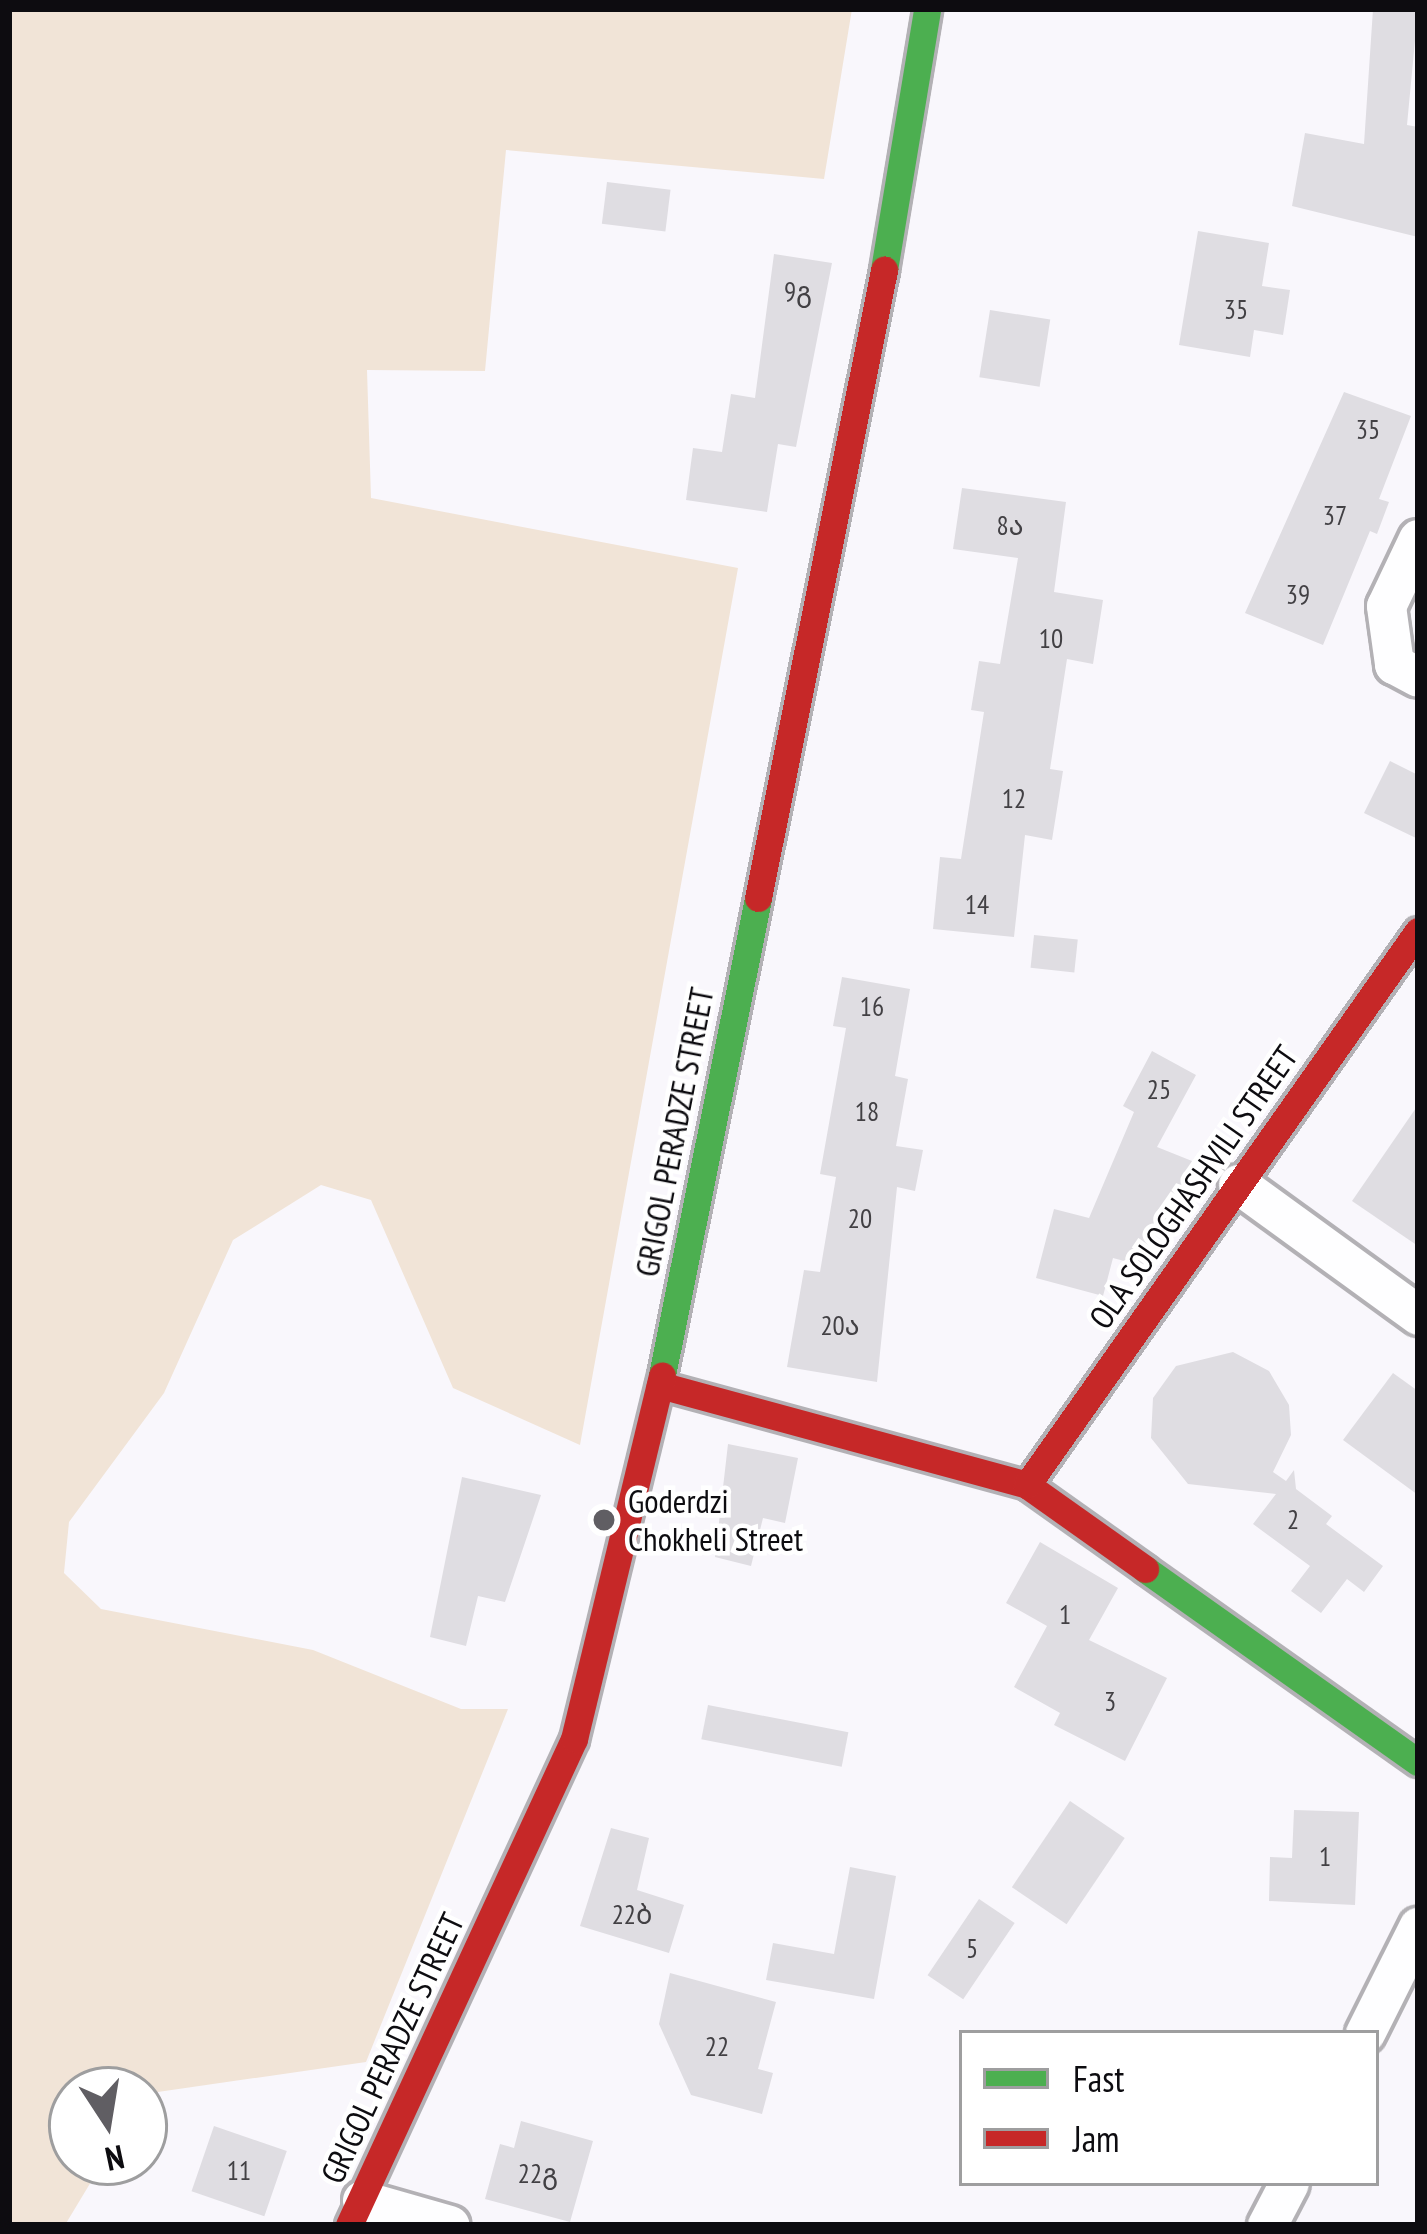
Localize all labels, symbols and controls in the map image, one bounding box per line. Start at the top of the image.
house number: 9გ [784,276,812,308]
house number: 35 [1224,294,1248,326]
house number: 35 [1356,414,1380,446]
house number: 37 [1323,500,1347,532]
house number: 8ა [997,510,1023,542]
house number: 39 [1286,579,1310,611]
house number: 10 [1039,623,1063,655]
house number: 12 [1002,783,1026,815]
house number: 14 [965,889,989,921]
street label: GRIGOL PERADZE STREET [626,984,722,1280]
house number: 16 [860,991,884,1023]
street label: OLA SOLOGHASHVILI STREET [1080,1038,1306,1336]
house number: 25 [1147,1074,1171,1106]
house number: 18 [855,1096,879,1128]
house number: 20 [848,1203,872,1235]
house number: 20ა [820,1310,860,1342]
place label: Goderdzi Chokheli Street [628,1481,803,1559]
house number: 2 [1287,1504,1299,1536]
marker: Goderdzi Chokheli Street [591,1507,617,1533]
house number: 1 [1059,1599,1071,1631]
house number: 3 [1104,1686,1116,1718]
house number: 1 [1319,1841,1331,1873]
house number: 22ბ [612,1899,652,1931]
street label: GRIGOL PERADZE STREET [312,1906,472,2190]
house number: 5 [966,1933,978,1965]
legend [959,2030,1379,2186]
house number: 22 [705,2031,729,2063]
text: Fast [1073,2055,1124,2102]
north arrow [48,2066,168,2186]
text: Jam [1073,2115,1120,2162]
text: N [102,2136,128,2182]
house number: 11 [227,2155,251,2187]
house number: 22გ [518,2158,558,2190]

